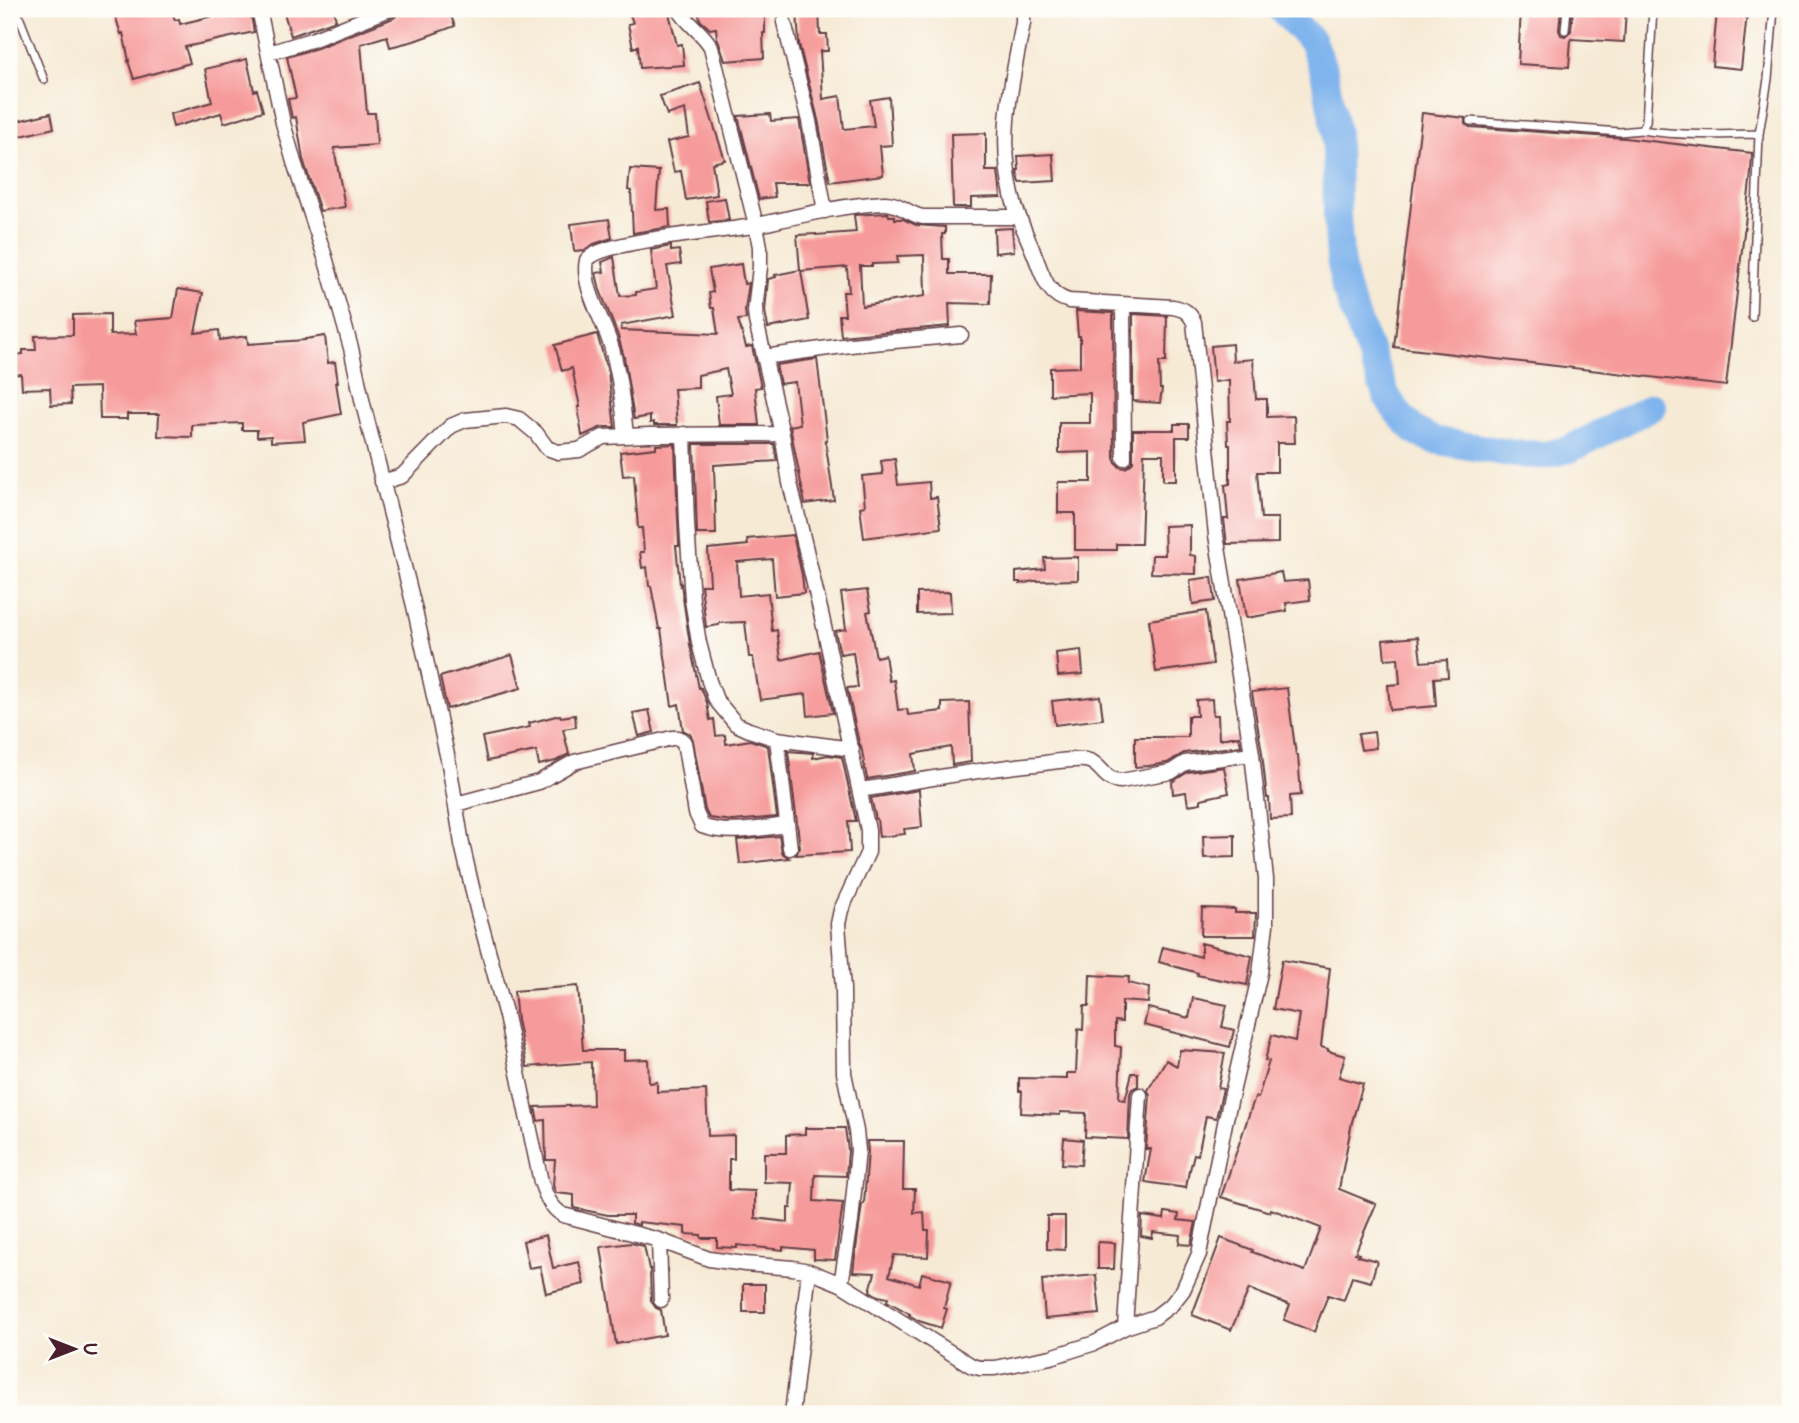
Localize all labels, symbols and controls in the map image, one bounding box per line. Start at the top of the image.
north arrow [38,1314,108,1384]
text: U [78,1343,102,1355]

